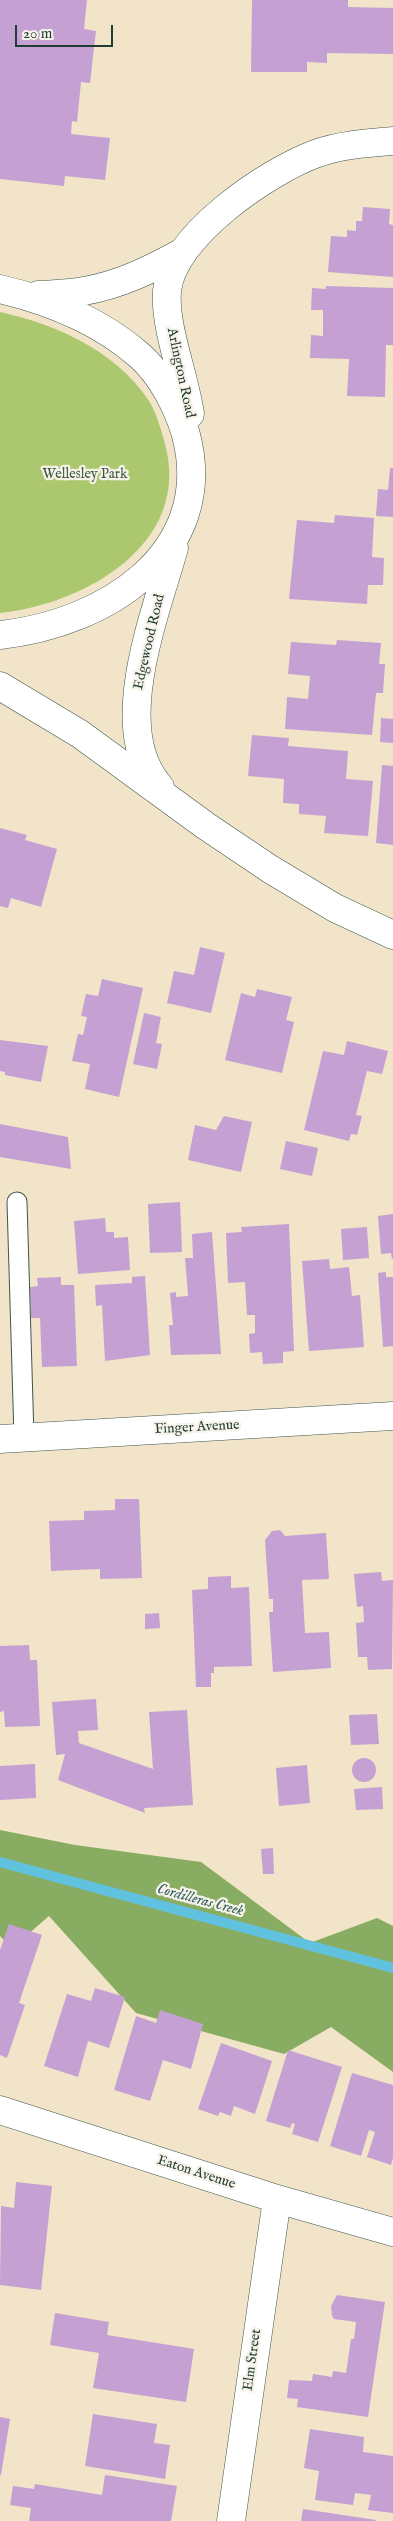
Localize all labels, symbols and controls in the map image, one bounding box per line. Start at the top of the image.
scale bar [18,15,115,47]
text: 20 m [23,24,52,43]
street label: Arlington Road [162,326,198,420]
park label: Wellesley Park [43,467,127,483]
street label: Edgewood Road [131,593,169,691]
street label: Finger Avenue [154,1417,240,1439]
water label: Cordilleras Creek [155,1881,245,1921]
street label: Eaton Avenue [155,2152,237,2194]
street label: Elm Street [240,2328,266,2392]

